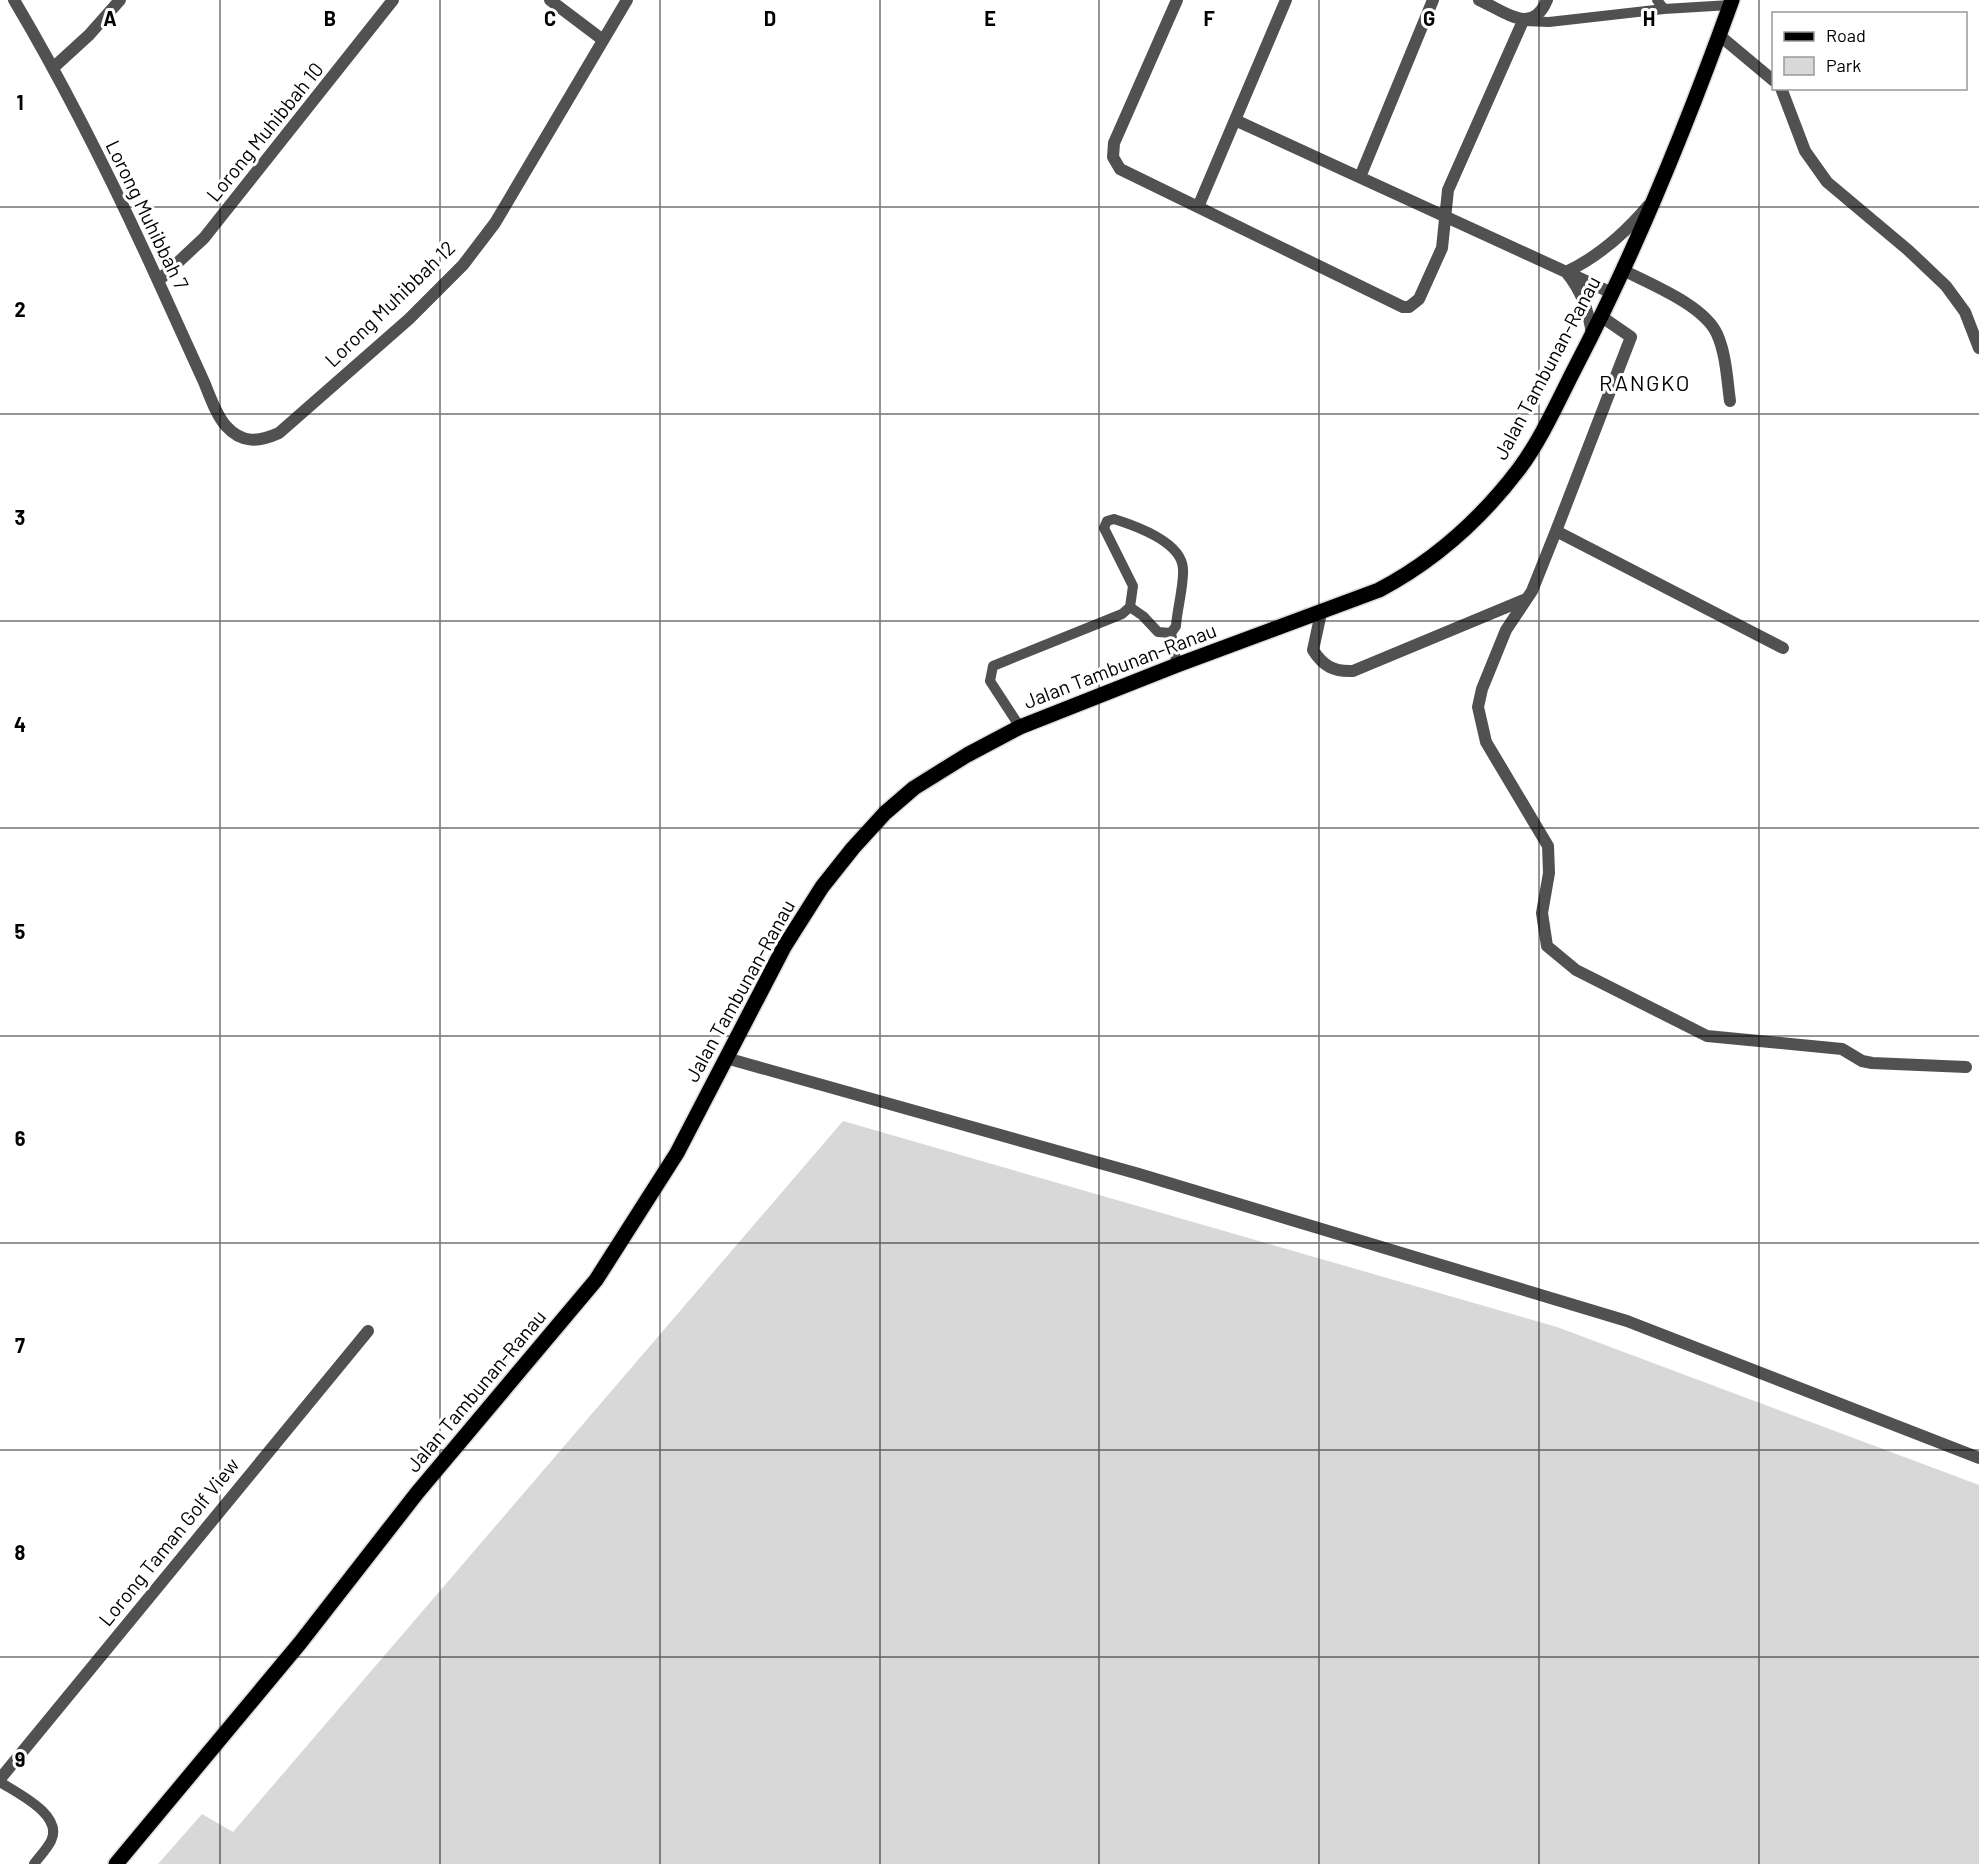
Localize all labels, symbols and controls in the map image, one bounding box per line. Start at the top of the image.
text: A [103,6,117,30]
text: B [324,6,336,30]
text: C [544,6,556,30]
text: D [764,6,776,30]
text: E [984,6,996,30]
text: F [1203,6,1215,30]
text: G [1423,6,1435,30]
text: H [1643,6,1655,30]
legend [1772,12,1967,90]
text: Road [1826,24,1866,46]
text: Park [1826,54,1861,76]
street label: Lorong Muhibbah 10 [201,57,328,206]
text: 1 [16,90,24,114]
street label: Lorong Muhibbah 7 [101,136,195,294]
street label: Lorong Muhibbah 12 [319,235,459,371]
street label: Jalan Tambunan-Ranau [1488,272,1605,463]
text: 2 [14,297,26,321]
district label: RANGKO [1599,369,1691,395]
text: 3 [15,505,25,529]
street label: Jalan Tambunan-Ranau [1020,617,1219,713]
text: 4 [14,712,26,736]
street label: Jalan Tambunan-Ranau [679,895,799,1086]
text: 5 [15,919,26,943]
text: 6 [15,1126,26,1150]
street label: Jalan Tambunan-Ranau [400,1304,550,1476]
text: 7 [15,1333,25,1357]
street label: Lorong Taman Golf View [93,1453,243,1630]
text: 8 [15,1540,26,1564]
text: 9 [15,1747,25,1771]

